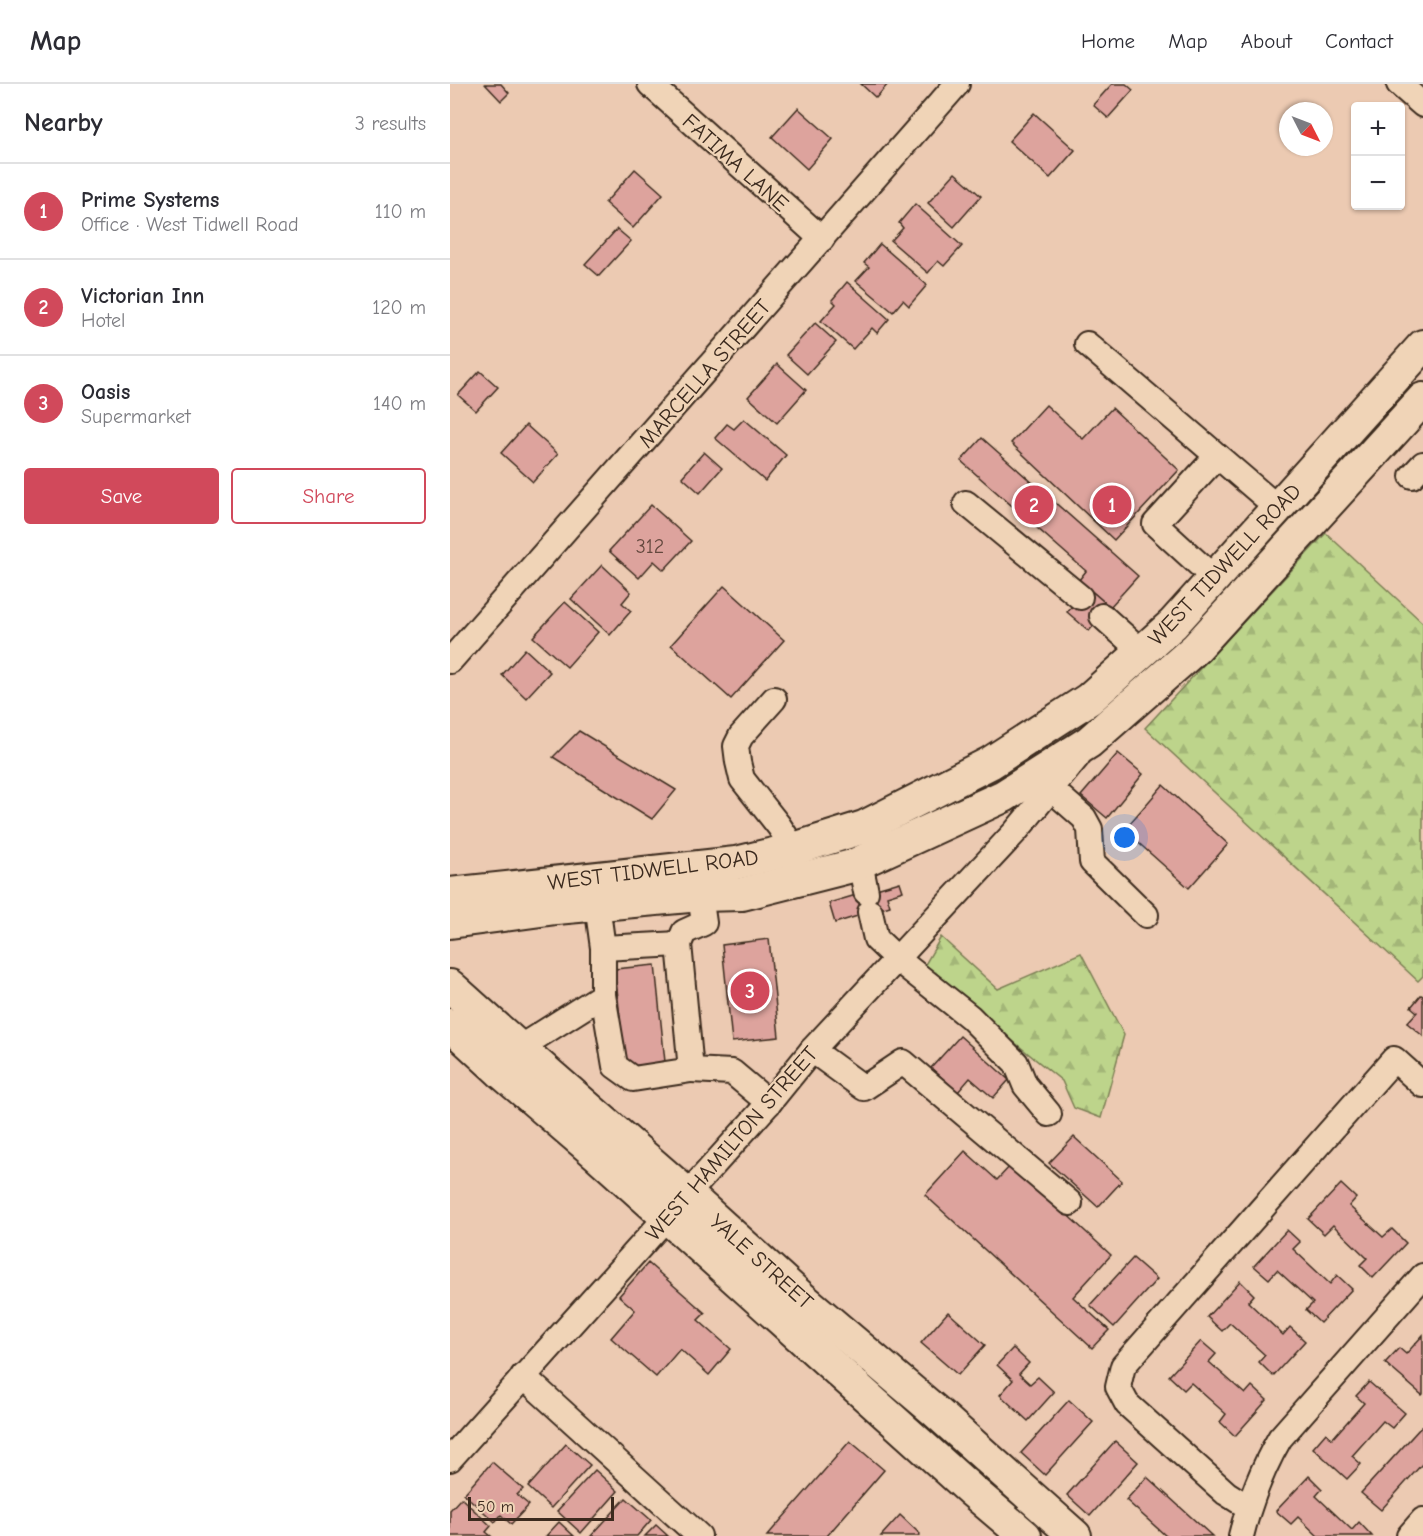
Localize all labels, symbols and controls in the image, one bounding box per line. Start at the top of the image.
text: Map [30,25,81,57]
text: Home [1081,29,1135,53]
text: Map [1168,29,1208,53]
text: About [1241,29,1292,53]
text: Contact [1325,29,1393,53]
north arrow [1279,102,1333,156]
map controls [1351,102,1405,210]
button: + [1351,102,1405,156]
text: Nearby [24,108,103,138]
street label: FATIMA LANE [677,108,794,217]
text: 3 results [355,112,426,135]
button: − [1351,156,1405,210]
text: Prime Systems [81,187,219,213]
text: 1 [40,200,47,223]
text: 110 m [375,200,426,223]
text: Office · West Tidwell Road [81,213,299,236]
text: Victorian Inn [81,283,205,309]
street label: MARCELLA STREET [633,294,777,453]
text: 2 [39,296,48,319]
text: 120 m [372,296,426,319]
text: Hotel [81,309,125,332]
text: Oasis [81,379,130,405]
text: 3 [39,392,48,415]
text: 140 m [373,392,426,415]
text: Supermarket [81,405,191,428]
button: Save [24,468,219,524]
button: Share [231,468,426,524]
street label: WEST TIDWELL ROAD [1143,478,1307,651]
pin: 2 [1014,482,1054,528]
pin: 1 [1092,482,1132,528]
house number: 312 [636,535,664,558]
your location [1110,823,1139,852]
street label: WEST TIDWELL ROAD [546,844,760,896]
pin: 3 [730,968,770,1014]
street label: WEST HAMILTON STREET [640,1041,824,1246]
street label: YALE STREET [704,1209,819,1315]
scale bar [468,1494,614,1522]
text: 50 m [477,1498,514,1516]

